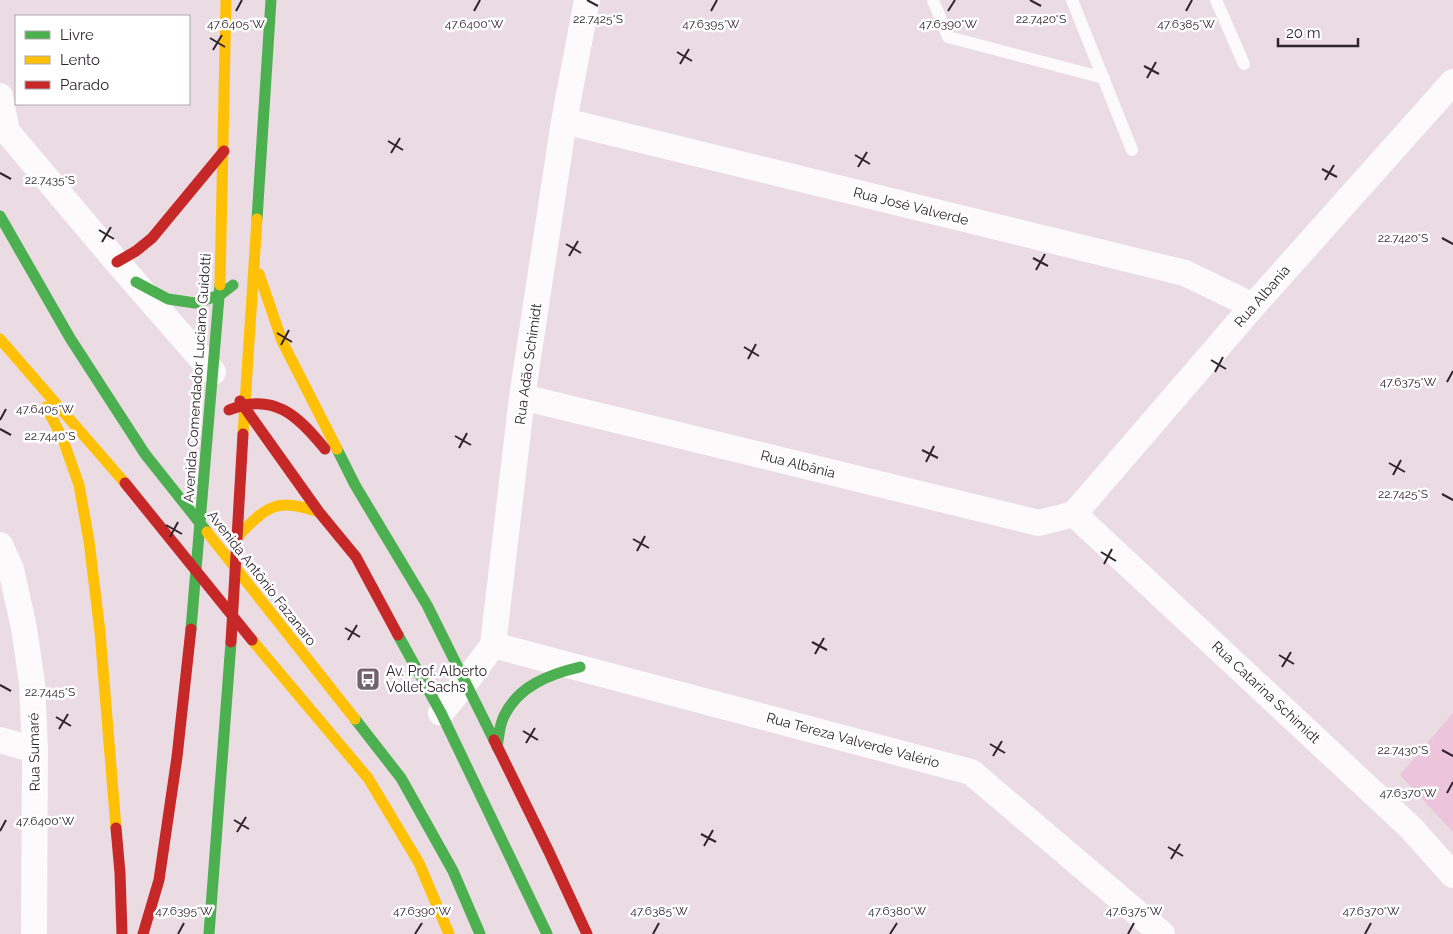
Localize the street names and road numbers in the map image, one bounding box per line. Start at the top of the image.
street label: Rua José Valverde [852,184,970,228]
street label: Avenida Comendador Luciano Guidotti [180,253,214,503]
street label: Rua Albania [1231,262,1293,330]
street label: Rua Adão Schimidt [512,302,544,426]
street label: Rua Albânia [759,447,837,481]
street label: Avenida Antônio Fazanaro [204,507,320,649]
street label: Rua Catarina Schimidt [1209,638,1324,747]
street label: Rua Tereza Valverde Valério [765,709,941,771]
street label: Rua Sumaré [25,712,43,792]

